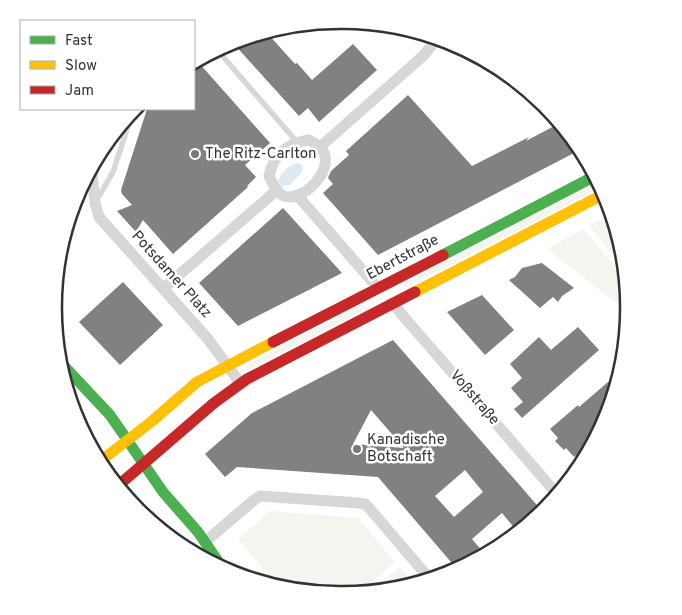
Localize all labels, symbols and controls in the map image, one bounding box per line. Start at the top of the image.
legend [20,20,195,110]
text: Fast [65,32,93,51]
text: Slow [65,57,97,76]
text: Jam [65,82,94,101]
place label: The Ritz-Carlton [205,145,316,164]
marker: The Ritz-Carlton [189,148,201,160]
street label: Potsdamer Platz [127,227,215,323]
street label: Ebertstraße [364,231,442,285]
street label: Voßstraße [445,367,503,429]
place label: Kanadische Botschaft [367,431,445,467]
marker: Kanadische Botschaft [351,443,363,455]

